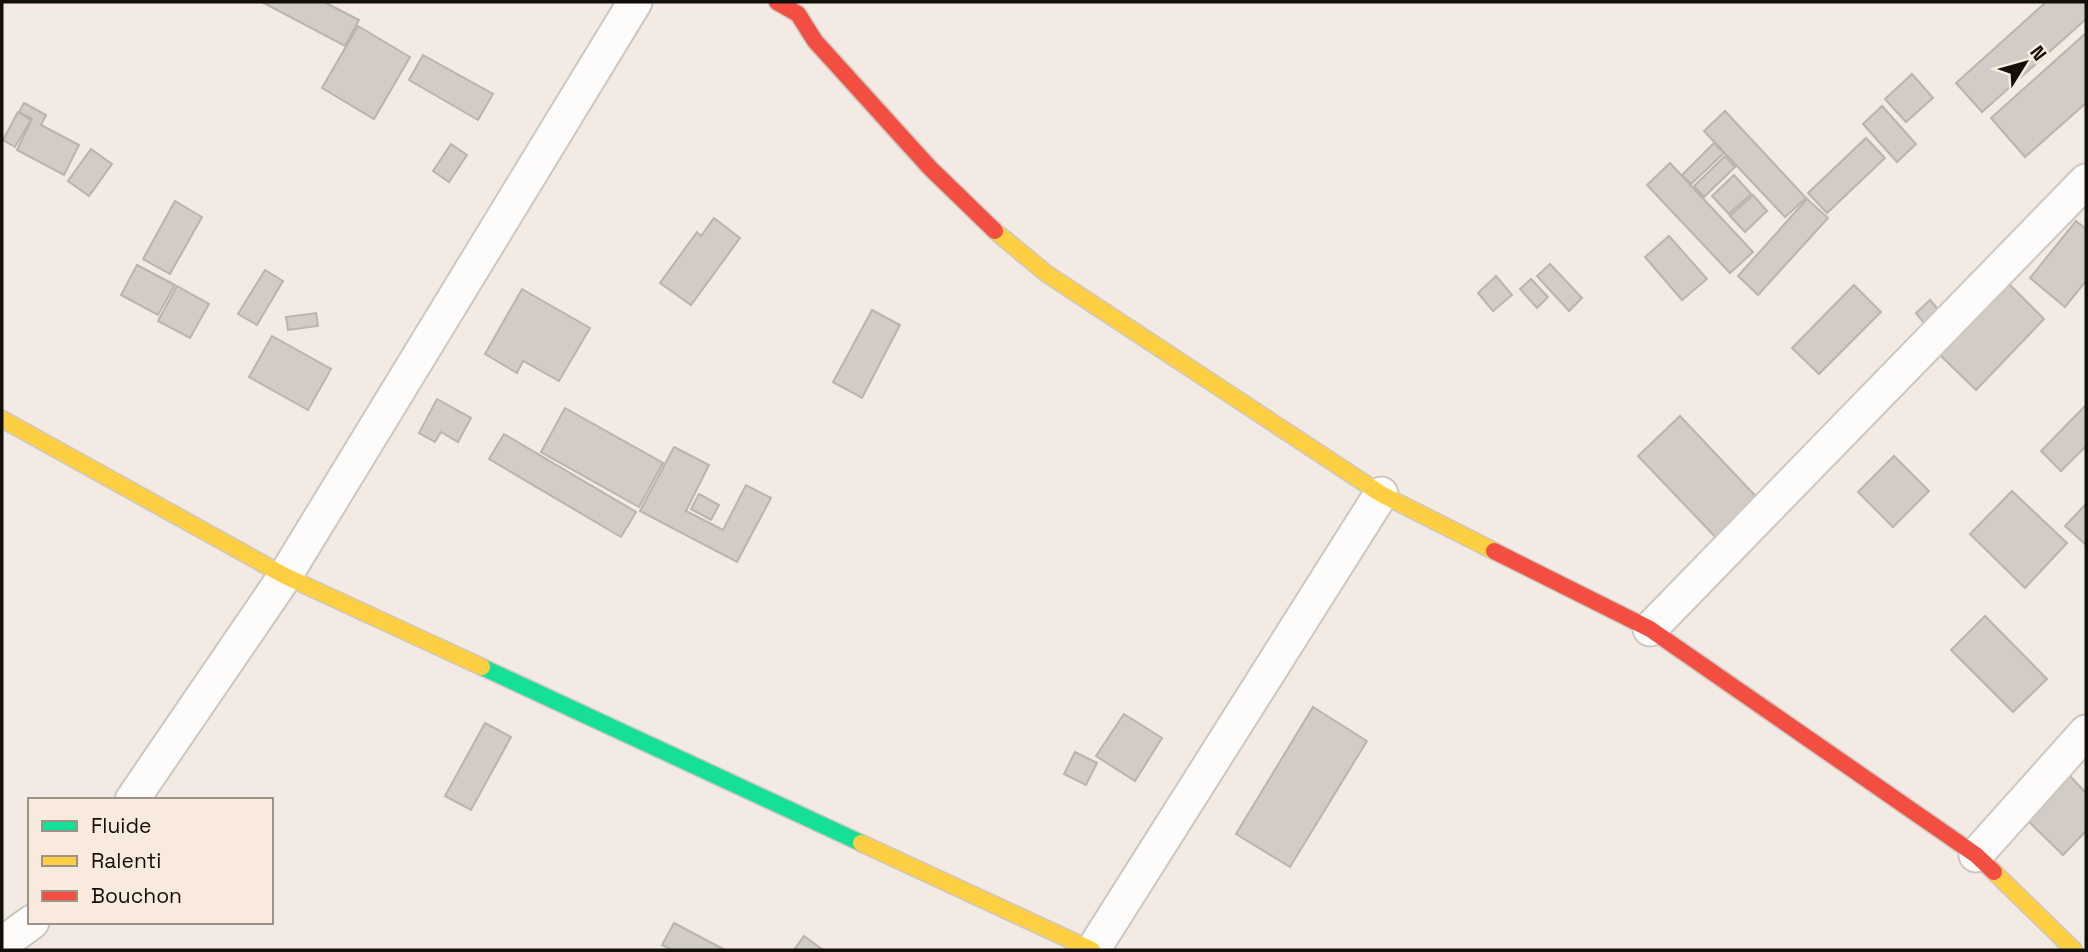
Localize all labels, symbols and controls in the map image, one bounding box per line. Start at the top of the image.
north arrow [1990,28,2060,98]
text: N [2024,40,2052,66]
legend [28,798,273,924]
text: Fluide [91,812,151,839]
text: Ralenti [91,847,161,874]
text: Bouchon [91,882,182,909]

